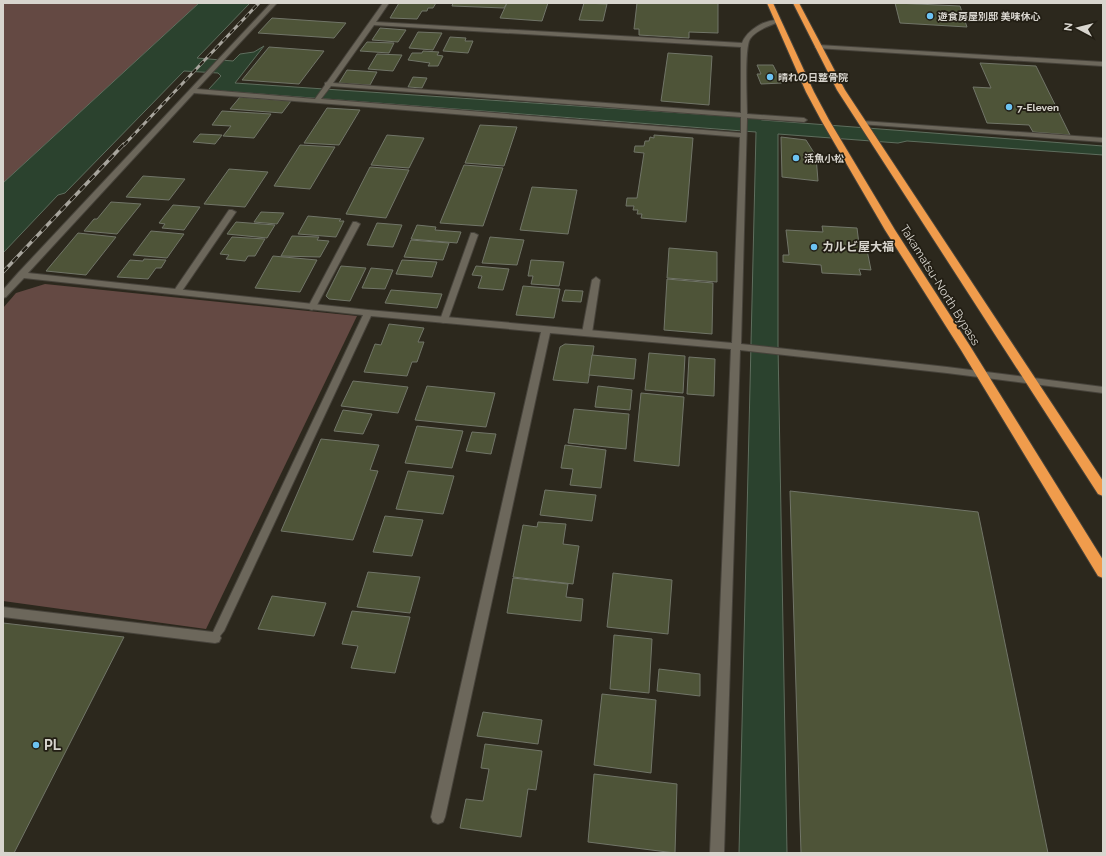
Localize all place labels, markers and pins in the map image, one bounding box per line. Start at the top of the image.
marker: 遊食房屋別邸 美味休心 [925,11,935,21]
place label: 遊食房屋別邸 美味休心 [938,11,1040,22]
marker: 晴れの日整骨院 [765,72,775,82]
place label: 晴れの日整骨院 [778,72,848,83]
marker: 7-Eleven [1004,102,1014,112]
place label: 7-Eleven [1017,102,1059,113]
marker: 活魚小松 [791,153,801,163]
place label: 活魚小松 [804,153,844,164]
place label: カルビ屋大福 [822,240,894,254]
marker: カルビ屋大福 [809,242,819,252]
place label: PL [44,737,62,753]
marker: PL [31,740,41,750]

